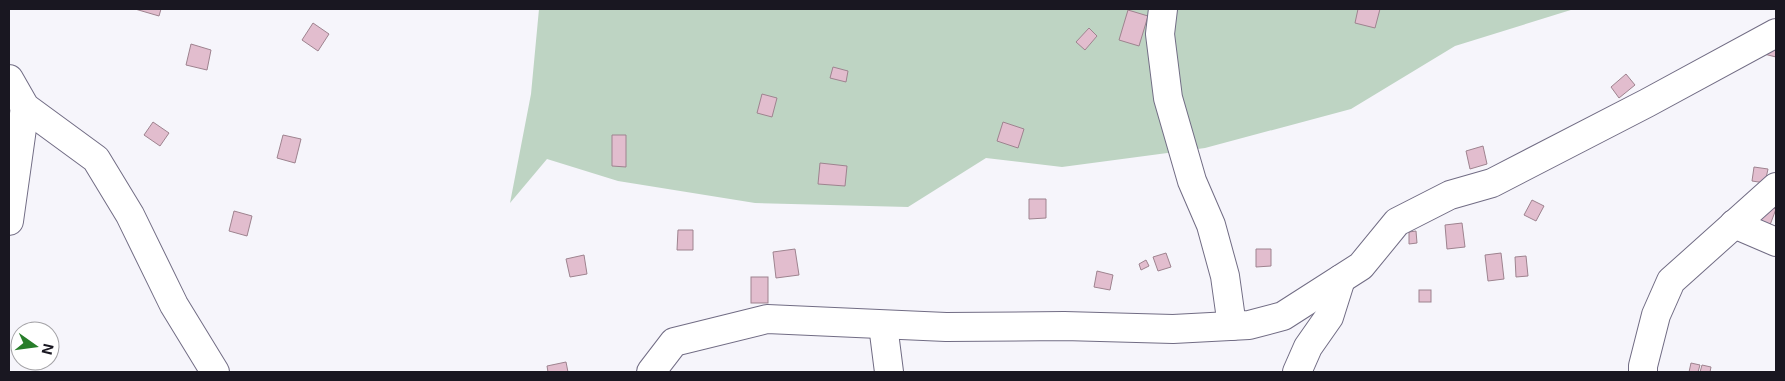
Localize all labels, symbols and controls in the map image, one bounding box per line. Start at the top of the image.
north arrow [10,321,60,371]
text: N [39,342,58,356]

